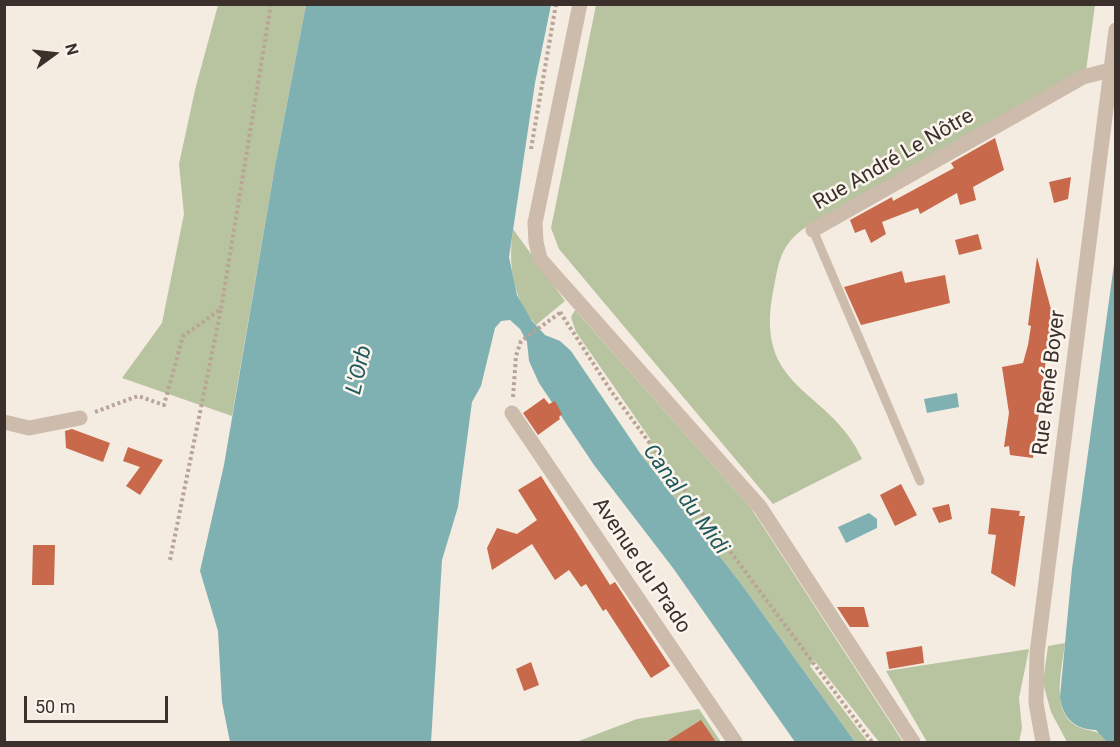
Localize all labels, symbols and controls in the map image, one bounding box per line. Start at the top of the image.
north arrow [24,24,84,84]
text: N [61,41,83,57]
street label: Rue André Le Nôtre [809,104,979,216]
street label: Rue René Boyer [1029,309,1071,457]
water label: L'Orb [342,343,378,397]
water label: Canal du Midi [636,440,734,560]
street label: Avenue du Prado [586,494,696,638]
scale bar [27,684,171,722]
text: 50 m [35,696,75,717]

